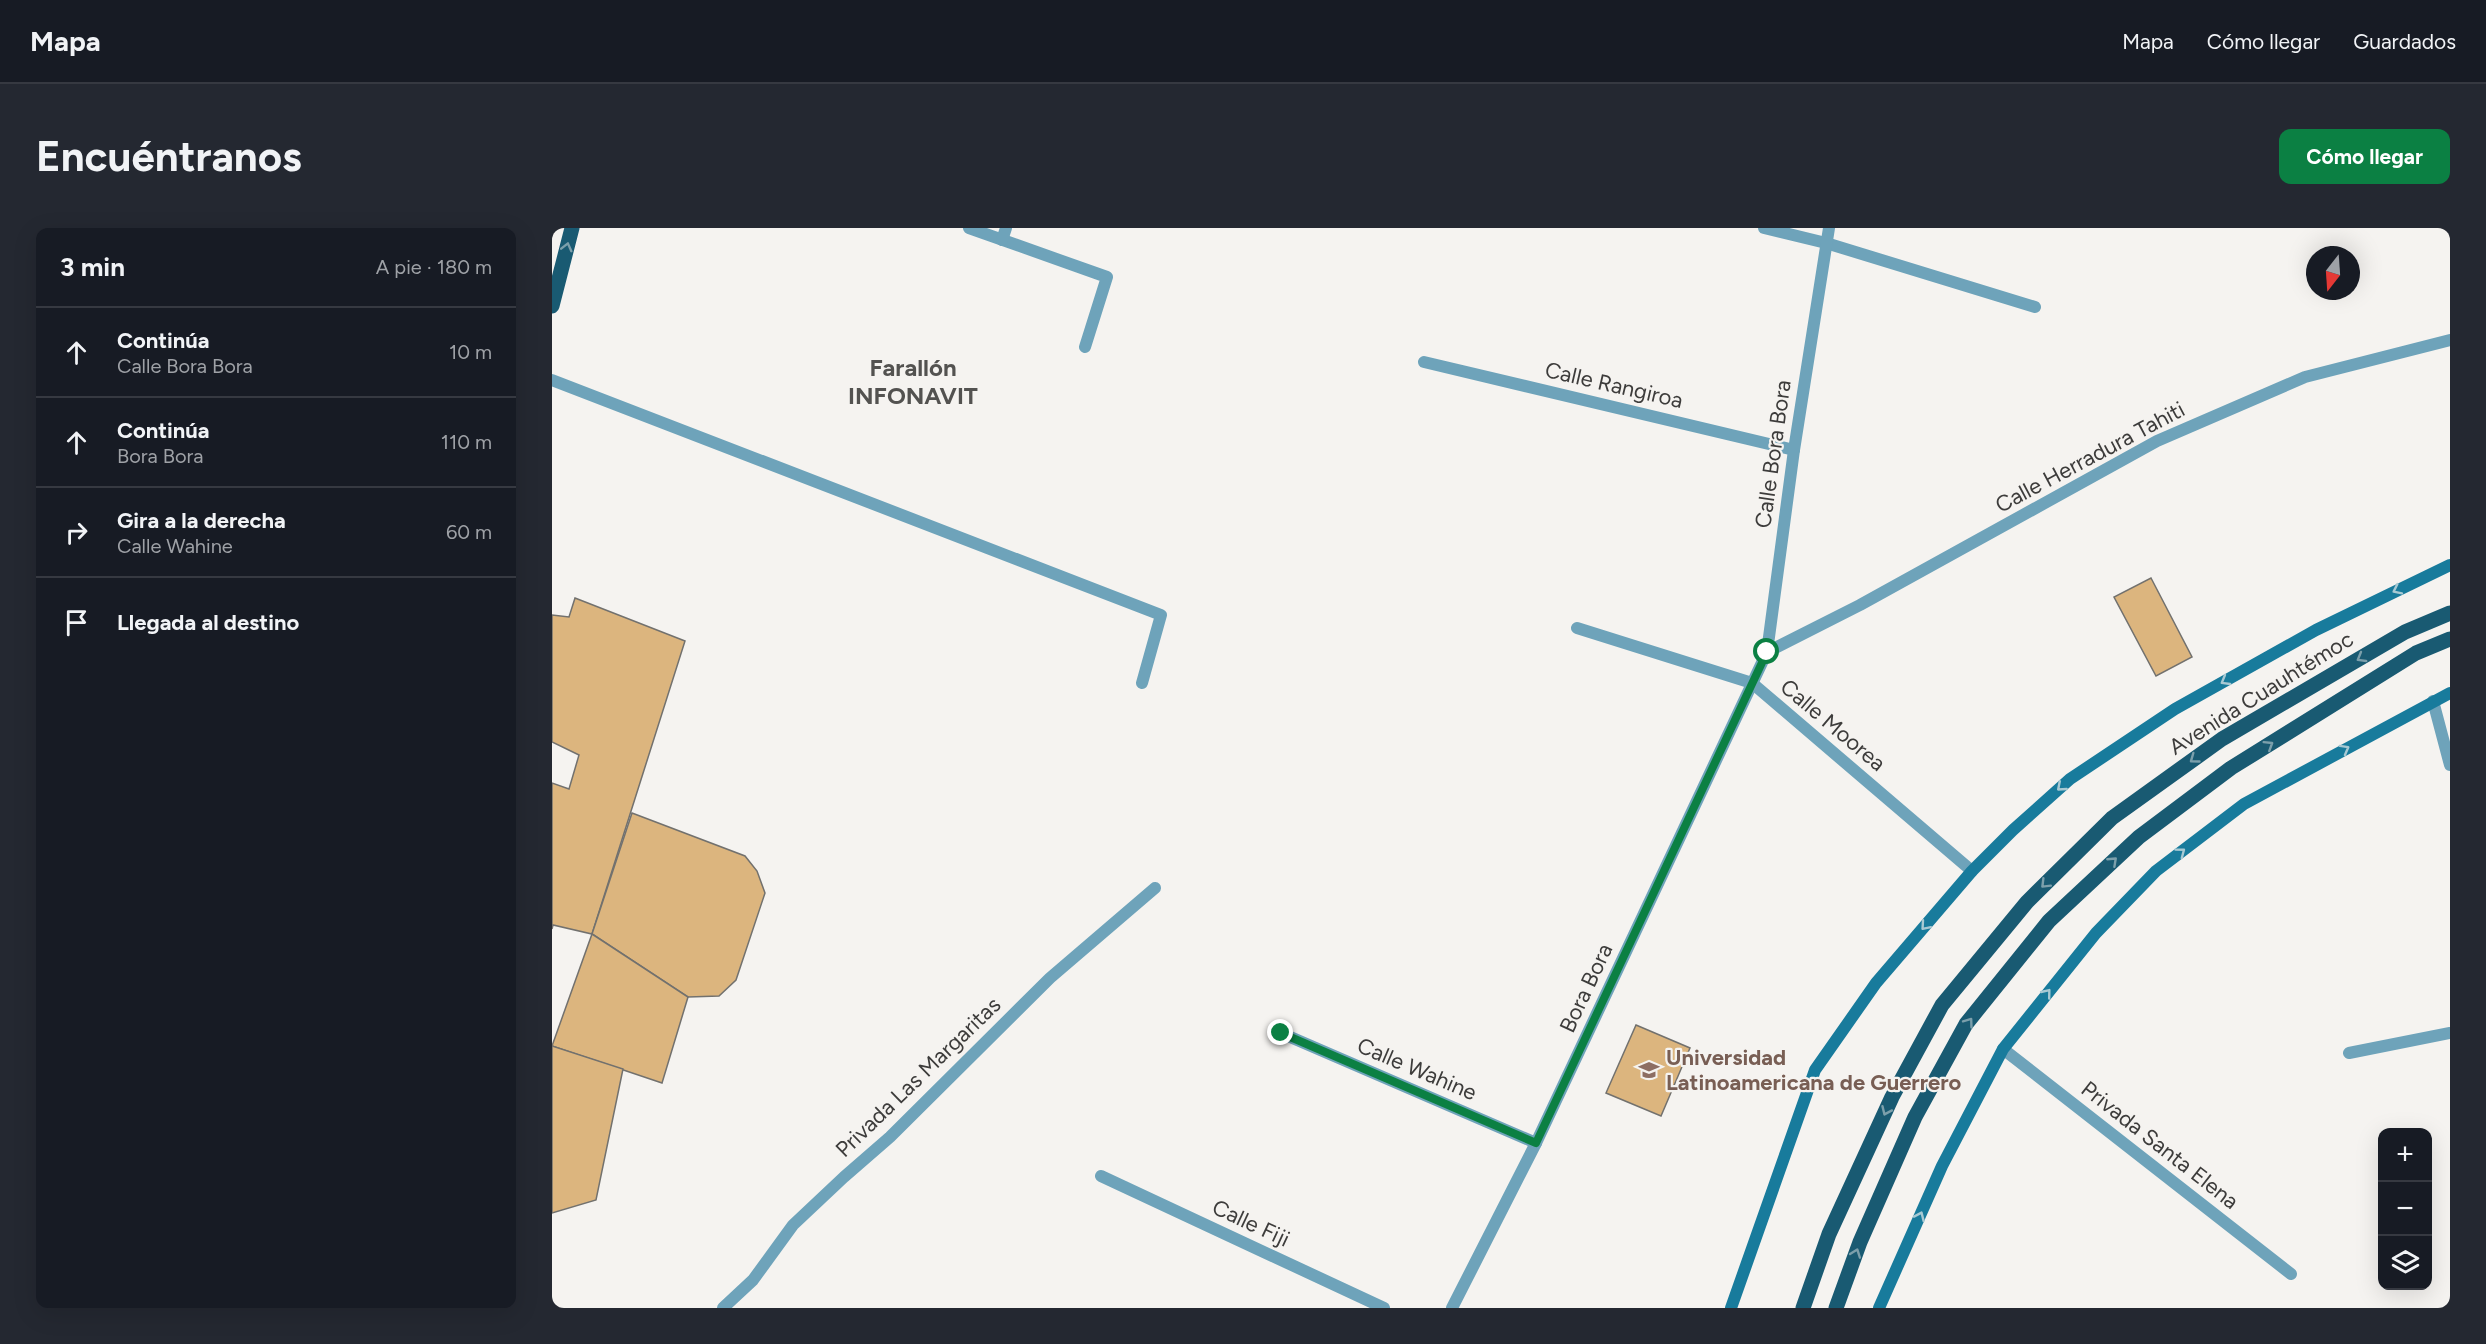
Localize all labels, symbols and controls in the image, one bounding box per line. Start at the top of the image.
text: Mapa [30,24,101,58]
text: Mapa [2122,29,2174,54]
text: Cómo llegar [2207,29,2320,54]
text: Guardados [2353,29,2456,54]
button: Cómo llegar [2279,129,2450,184]
text: Encuéntranos [36,131,302,182]
one-way arrow [560,242,573,252]
north arrow [2306,246,2360,300]
text: 3 min [60,251,125,283]
text: A pie · 180 m [376,255,492,279]
text: Continúa [117,327,210,354]
icon: ahead [60,336,93,369]
text: 10 m [449,340,492,364]
district label: Farallón INFONAVIT [848,353,978,410]
text: Calle Bora Bora [117,354,253,378]
street label: Calle Rangiroa [1542,356,1686,414]
street label: Calle Bora Bora [1749,378,1797,530]
street label: Calle Herradura Tahiti [1991,396,2189,518]
text: Continúa [117,417,210,444]
icon: ahead [60,426,93,459]
text: 110 m [441,430,492,454]
text: Bora Bora [117,444,204,468]
text: Gira a la derecha [117,507,286,534]
icon: right [60,516,93,549]
text: 60 m [446,520,492,544]
text: Calle Wahine [117,534,233,558]
one-way arrow [2393,583,2404,595]
icon: arrive [60,606,93,639]
text: Llegada al destino [117,609,299,636]
street label: Avenida Cuauhtémoc [2164,625,2358,761]
route start [1753,638,1779,664]
one-way arrow [2357,651,2367,663]
street label: Calle Moorea [1775,673,1891,777]
one-way arrow [2221,674,2231,685]
one-way arrow [2262,741,2273,752]
one-way arrow [2339,745,2350,756]
one-way arrow [2189,752,2200,763]
one-way arrow [2058,780,2068,791]
one-way arrow [2174,848,2185,859]
one-way arrow [2106,857,2116,868]
one-way arrow [2042,877,2053,888]
one-way arrow [1921,919,1932,929]
street label: Bora Bora [1554,939,1618,1037]
one-way arrow [2040,989,2051,1000]
street label: Privada Las Margaritas [830,991,1006,1163]
one-way arrow [1962,1017,1973,1028]
route end [1267,1019,1293,1045]
street label: Calle Wahine [1353,1032,1481,1106]
place label: Universidad Latinoamericana de Guerrero [1666,1044,1962,1096]
school or university icon: Universidad Latinoamericana de Guerrero [1637,1058,1661,1082]
street label: Privada Santa Elena [2076,1075,2244,1215]
one-way arrow [1881,1105,1893,1116]
map controls [2378,1128,2432,1290]
button: + [2378,1128,2432,1182]
button: − [2378,1182,2432,1236]
street label: Calle Fiji [1208,1193,1294,1253]
one-way arrow [1913,1212,1925,1223]
button: layers [2378,1236,2432,1290]
one-way arrow [1848,1248,1861,1259]

